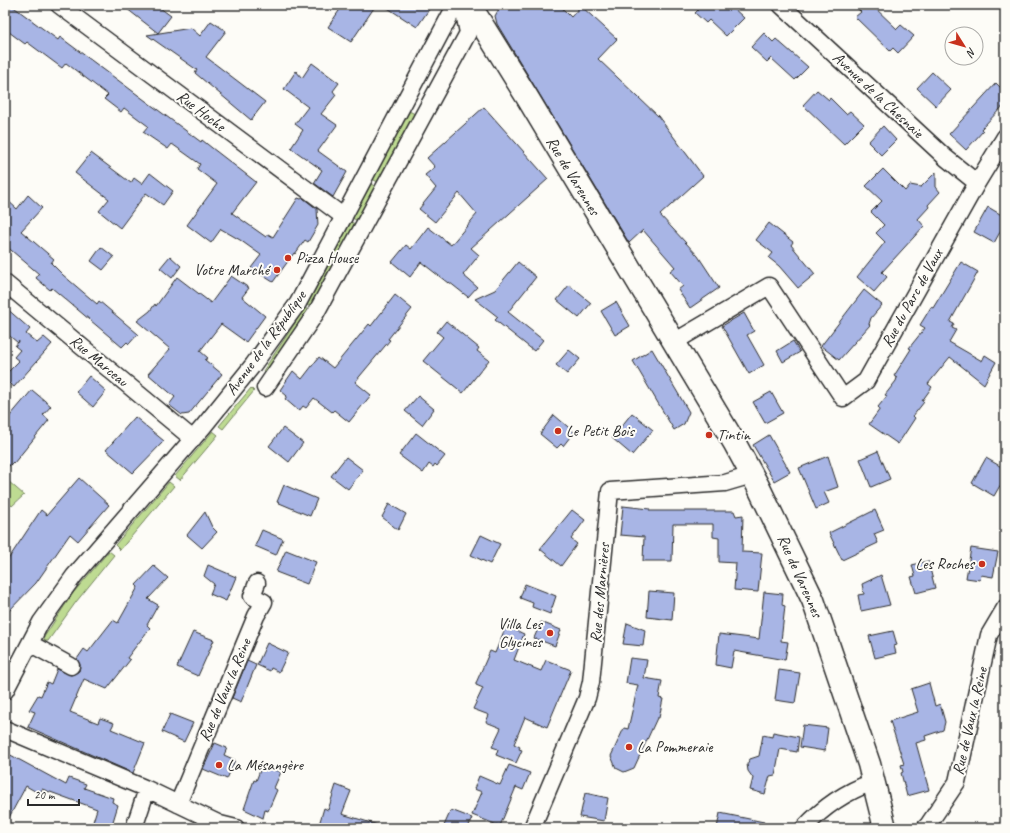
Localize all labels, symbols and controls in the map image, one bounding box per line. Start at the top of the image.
north arrow [944,26,984,66]
text: N [963,45,980,61]
street label: Avenue de la Chesnaie [828,48,929,143]
street label: Rue Hoche [173,86,231,137]
street label: Rue de Varennes [542,133,605,220]
street label: Rue du Parc de Vaux [877,244,948,351]
place label: Pizza House [296,248,360,268]
marker: Pizza House [283,253,293,263]
place label: Votre Marché [194,260,272,280]
marker: Votre Marché [272,265,282,275]
street label: Avenue de la République [221,285,312,399]
street label: Rue Marceau [66,331,133,392]
place label: Le Petit Bois [566,421,636,441]
place label: Tintin [717,425,751,445]
marker: Le Petit Bois [553,426,563,436]
marker: Tintin [704,430,714,440]
street label: Rue de Varennes [773,532,828,622]
street label: Rue des Marnières [586,541,614,644]
place label: Les Roches [916,554,976,574]
marker: Les Roches [977,559,987,569]
place label: Villa Les Glycines [498,614,544,652]
marker: Villa Les Glycines [545,628,555,638]
street label: Rue de Vaux la Reine [194,634,256,745]
street label: Rue de Vaux la Reine [948,663,993,777]
place label: La Pommeraie [637,737,714,757]
marker: La Pommeraie [624,742,634,752]
place label: La Mésangère [227,755,305,775]
marker: La Mésangère [214,760,224,770]
scale bar [28,781,79,807]
text: 20 m [34,787,56,803]

